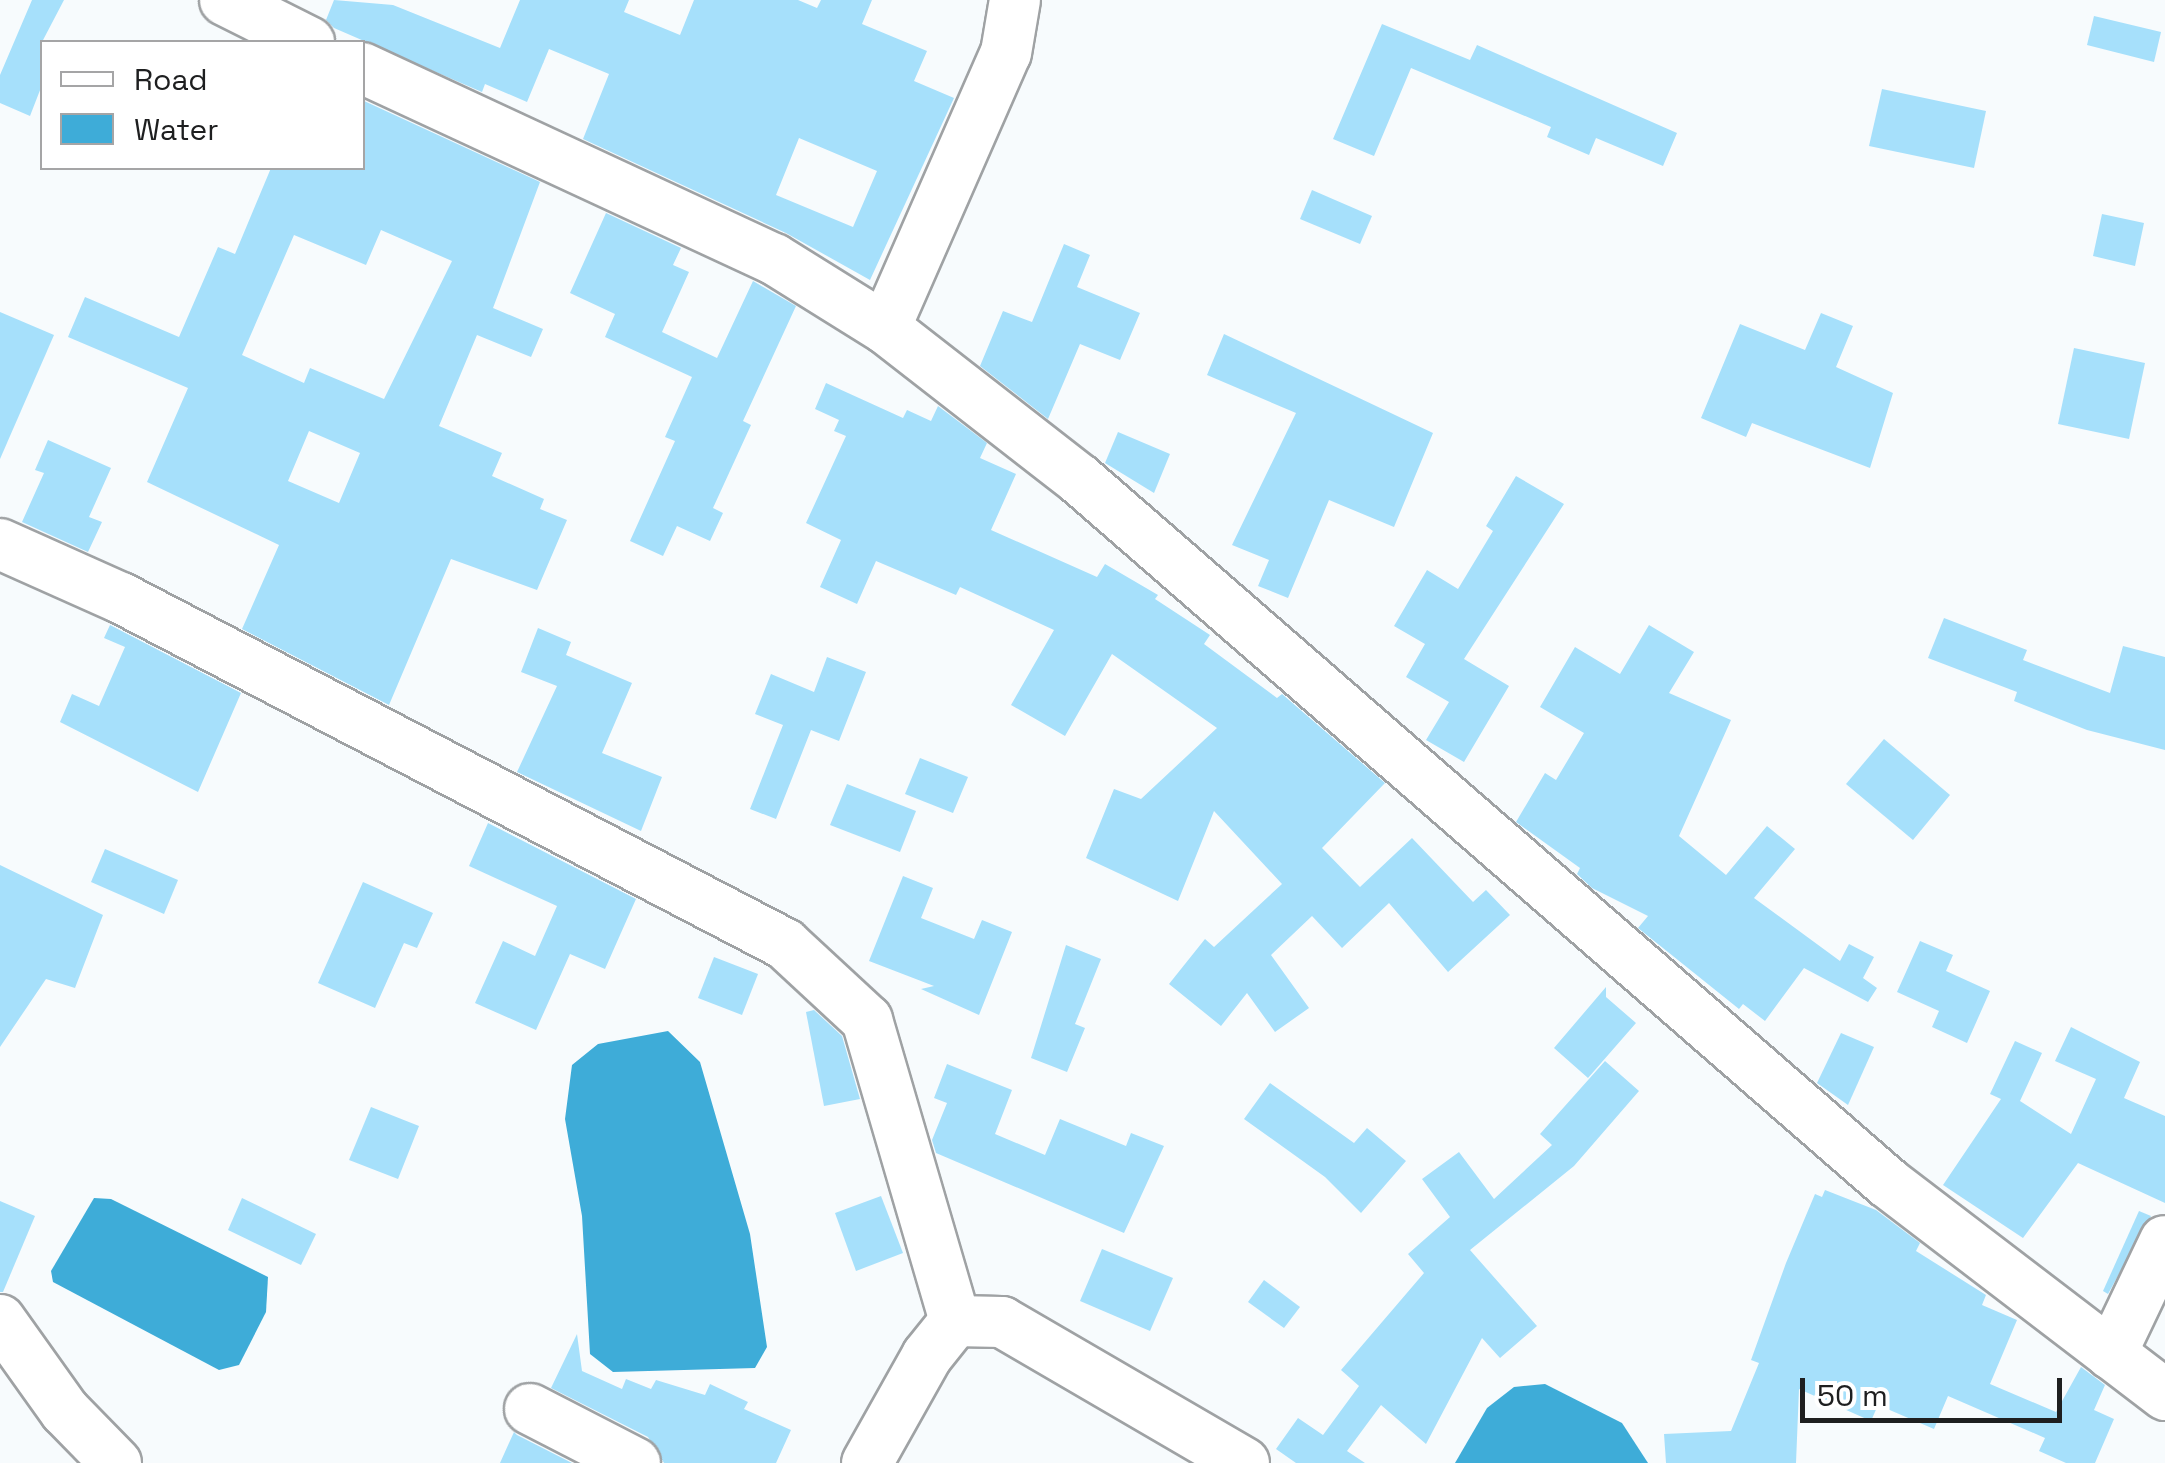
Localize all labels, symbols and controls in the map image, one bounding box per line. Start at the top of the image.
legend [40,40,365,170]
text: Road [134,60,208,99]
text: Water [134,110,219,149]
scale bar [1805,1358,2068,1420]
text: 50 m [1817,1376,1888,1415]

